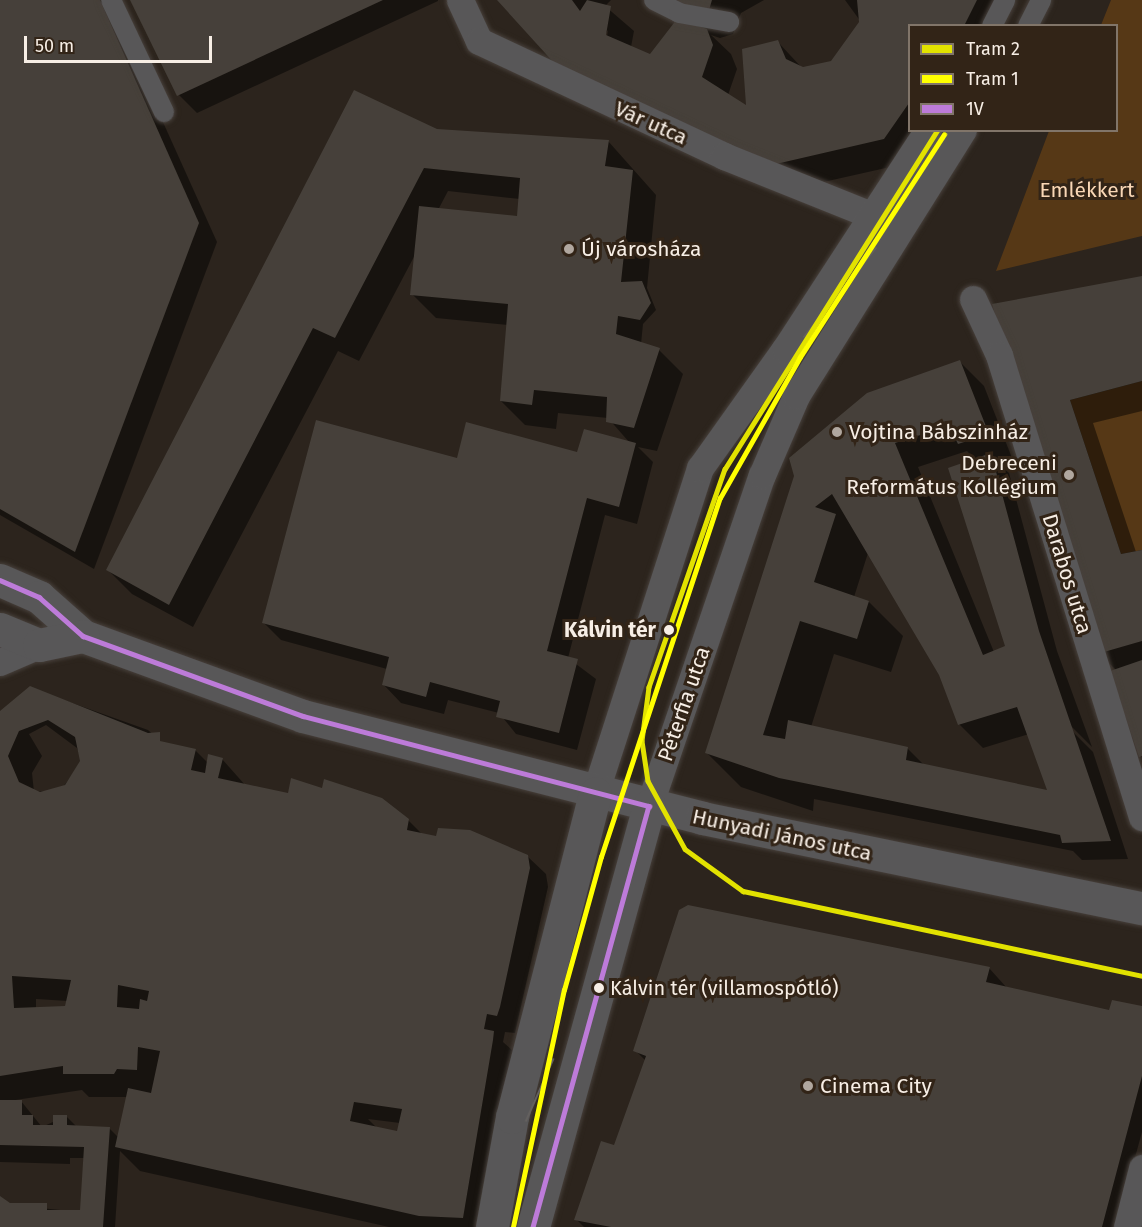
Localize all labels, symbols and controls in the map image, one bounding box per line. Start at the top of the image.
scale bar [27,24,214,62]
legend [908,24,1118,132]
text: 50 m [35,35,74,57]
text: Tram 2 [966,38,1020,60]
text: Tram 1 [966,68,1019,90]
street label: Vár utca [611,96,691,150]
text: 1V [966,98,984,120]
park label: Emlékkert [1040,177,1134,203]
place label: Új városháza [581,236,701,262]
marker: Új városháza [562,242,576,256]
place label: Vojtina Bábszinház [849,419,1028,445]
marker: Vojtina Bábszinház [830,425,844,439]
place label: Debreceni Református Kollégium [846,450,1057,500]
marker: Debreceni Református Kollégium [1062,468,1076,482]
street label: Darabos utca [1037,511,1097,637]
place label: Kálvin tér [564,617,656,643]
marker: Kálvin tér [660,621,678,639]
street label: Péterfia utca [653,643,715,765]
street label: Hunyadi János utca [690,804,874,866]
place label: Kálvin tér (villamospótló) [610,976,838,1000]
marker: Kálvin tér (villamospótló) [593,982,605,994]
place label: Cinema City [820,1073,932,1099]
marker: Cinema City [801,1079,815,1093]

